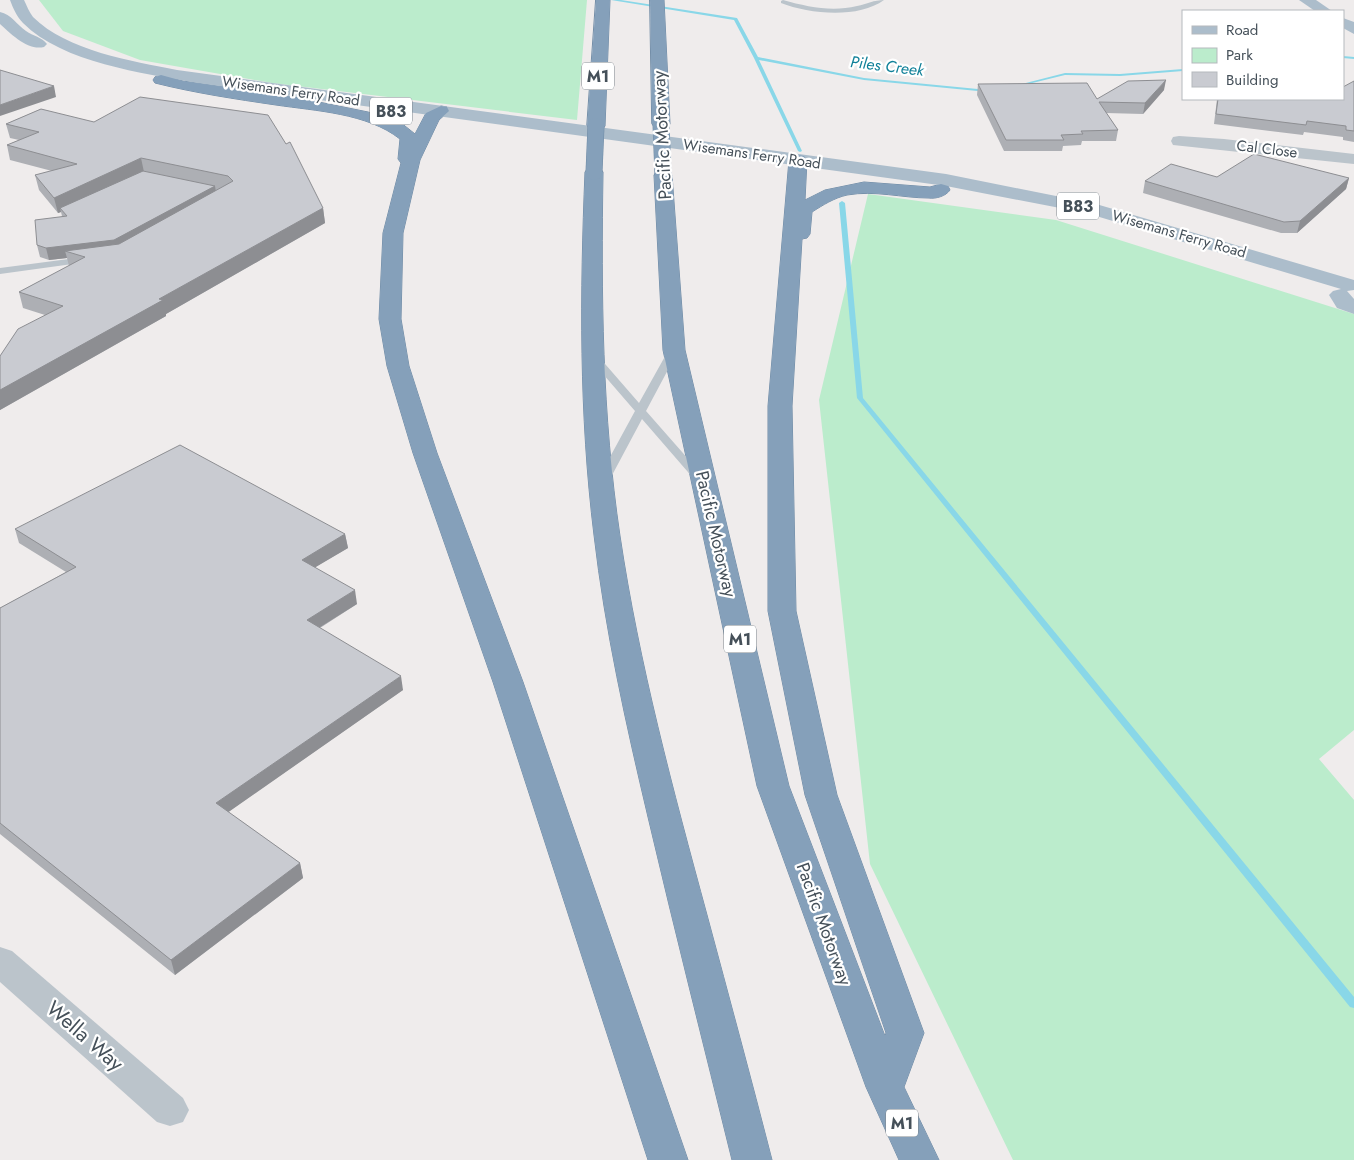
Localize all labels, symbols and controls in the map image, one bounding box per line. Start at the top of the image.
legend [1182,10,1344,100]
text: Road [1226,19,1258,41]
text: Park [1226,44,1253,66]
water label: Piles Creek [849,50,926,82]
road number: M1 [582,62,614,90]
text: Building [1226,69,1278,91]
street label: Wisemans Ferry Road [221,70,361,112]
street label: Pacific Motorway [646,70,678,200]
road number: B83 [370,98,412,124]
street label: Wisemans Ferry Road [682,133,822,175]
street label: Cal Close [1235,134,1299,164]
road number: B83 [1057,192,1099,220]
street label: Wisemans Ferry Road [1109,204,1249,264]
street label: Pacific Motorway [689,468,743,600]
road number: M1 [724,626,756,652]
street label: Pacific Motorway [790,859,858,989]
street label: Wella Way [40,994,131,1079]
road number: M1 [886,1110,918,1136]

